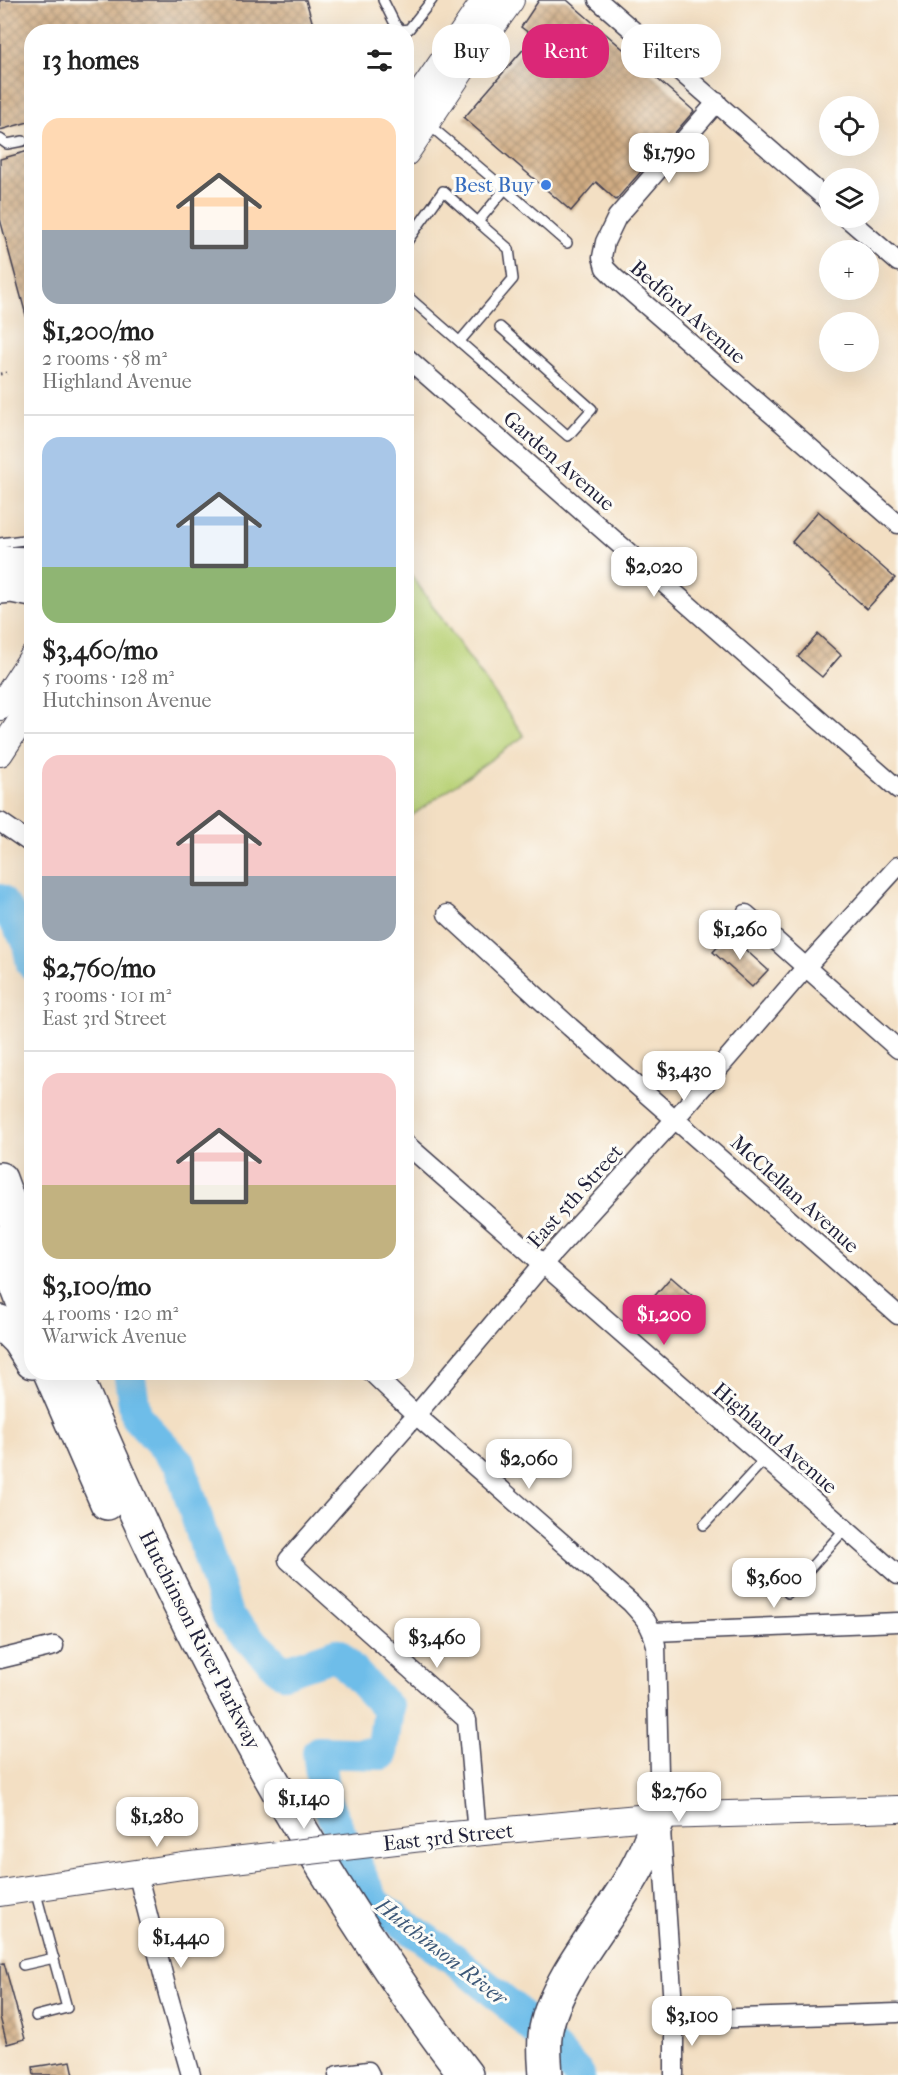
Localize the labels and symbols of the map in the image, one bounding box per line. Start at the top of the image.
pin: $1,790 [620,133,718,184]
place label: Best Buy [454,173,535,197]
marker: Best Buy [539,178,553,192]
street label: Bedford Avenue [625,255,751,369]
street label: Garden Avenue [498,406,620,516]
pin: $2,020 [605,547,703,598]
pin: $1,260 [691,910,789,961]
pin: $3,430 [635,1051,733,1102]
street label: McClellan Avenue [726,1130,864,1258]
street label: East 5th Street [522,1139,628,1253]
pin: $1,200 [615,1295,713,1346]
street label: Highland Avenue [708,1377,842,1499]
pin: $2,060 [480,1439,578,1490]
street label: Hutchinson River Parkway [134,1526,266,1754]
pin: $3,600 [725,1558,823,1609]
pin: $3,460 [388,1618,486,1669]
pin: $2,760 [630,1772,728,1823]
pin: $1,140 [255,1779,353,1830]
pin: $1,280 [108,1797,206,1848]
street label: East 3rd Street [382,1818,515,1856]
water label: Hutchinson River [370,1892,514,2013]
pin: $1,440 [132,1918,230,1969]
pin: $3,100 [643,1996,741,2047]

